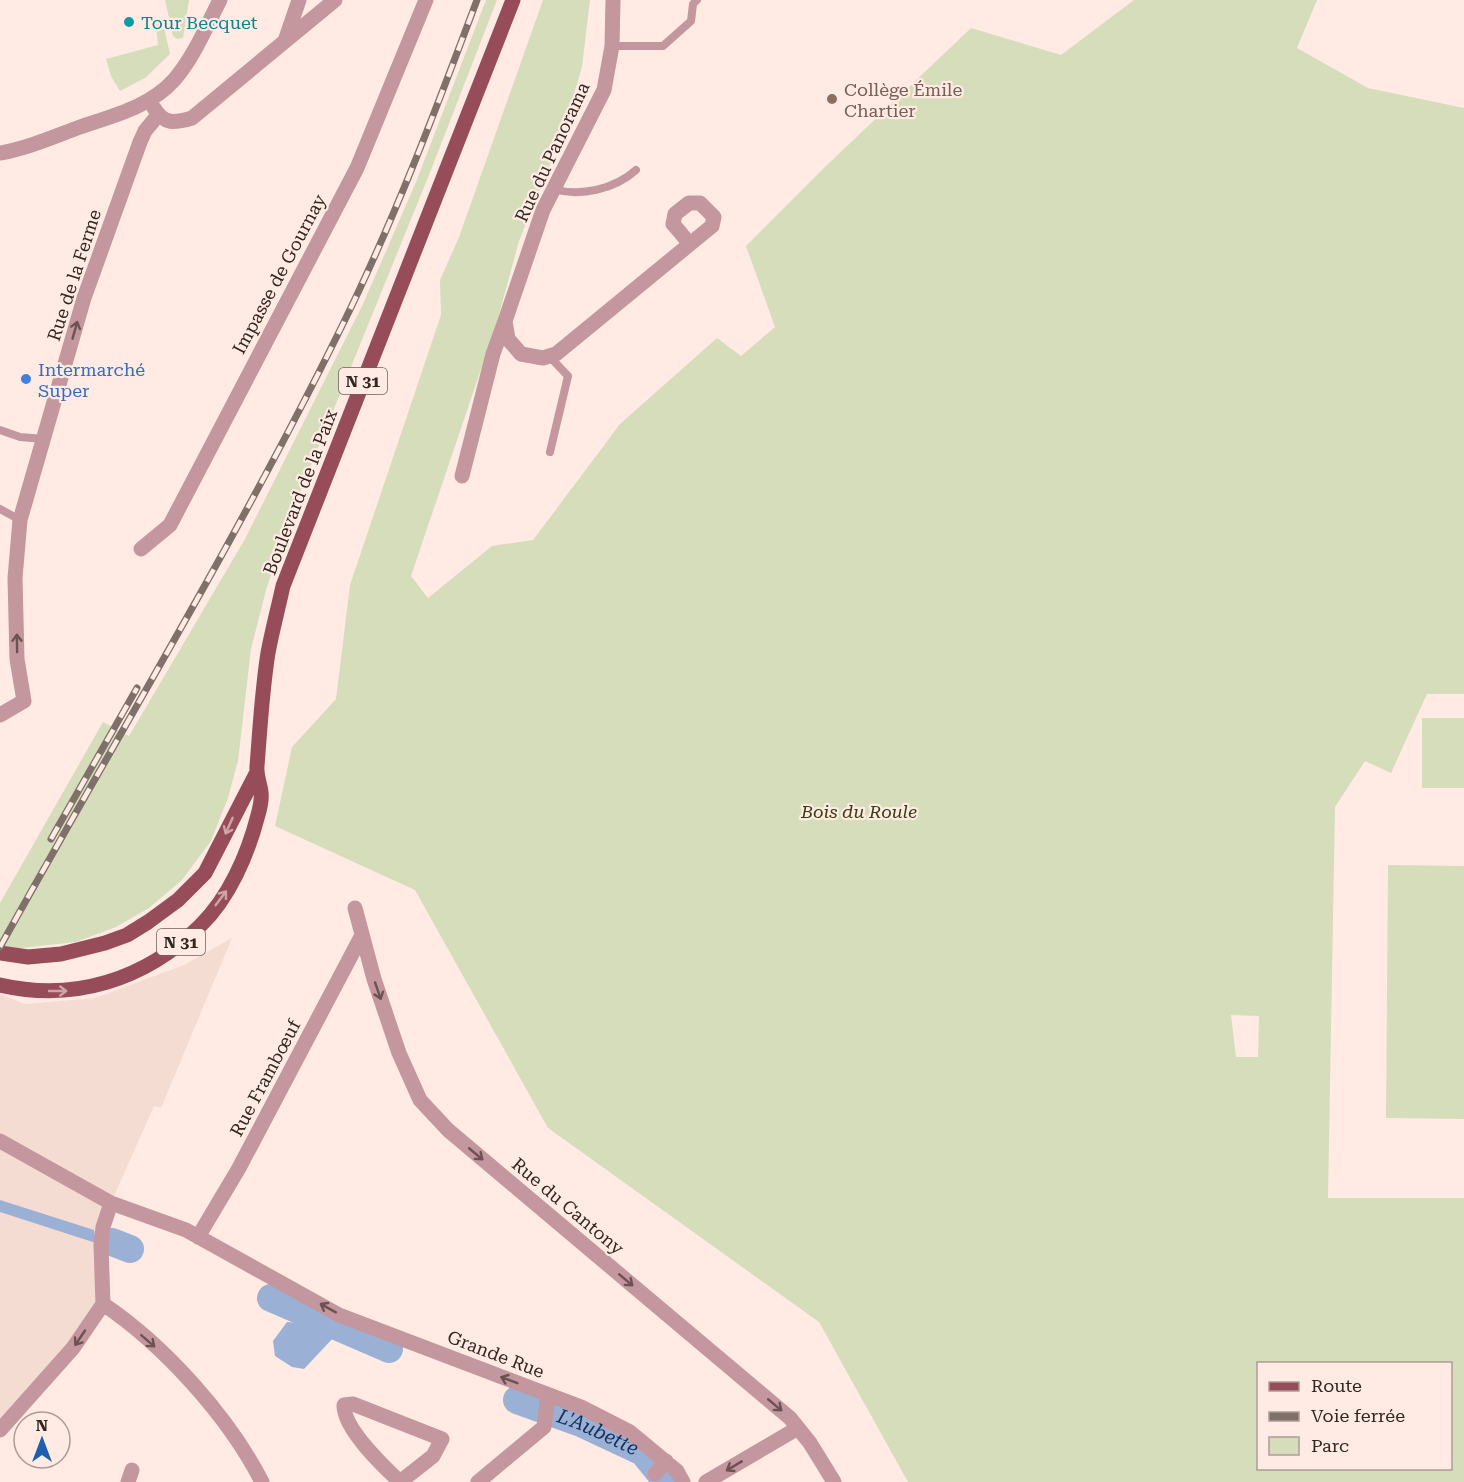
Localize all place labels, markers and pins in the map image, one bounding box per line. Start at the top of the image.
place label: Tour Becquet [141,12,258,33]
marker: Tour Becquet [122,15,136,29]
place label: Collège Émile Chartier [844,79,962,121]
marker: Collège Émile Chartier [825,92,839,106]
place label: Intermarché Super [38,359,145,401]
marker: Intermarché Super [19,372,33,386]

